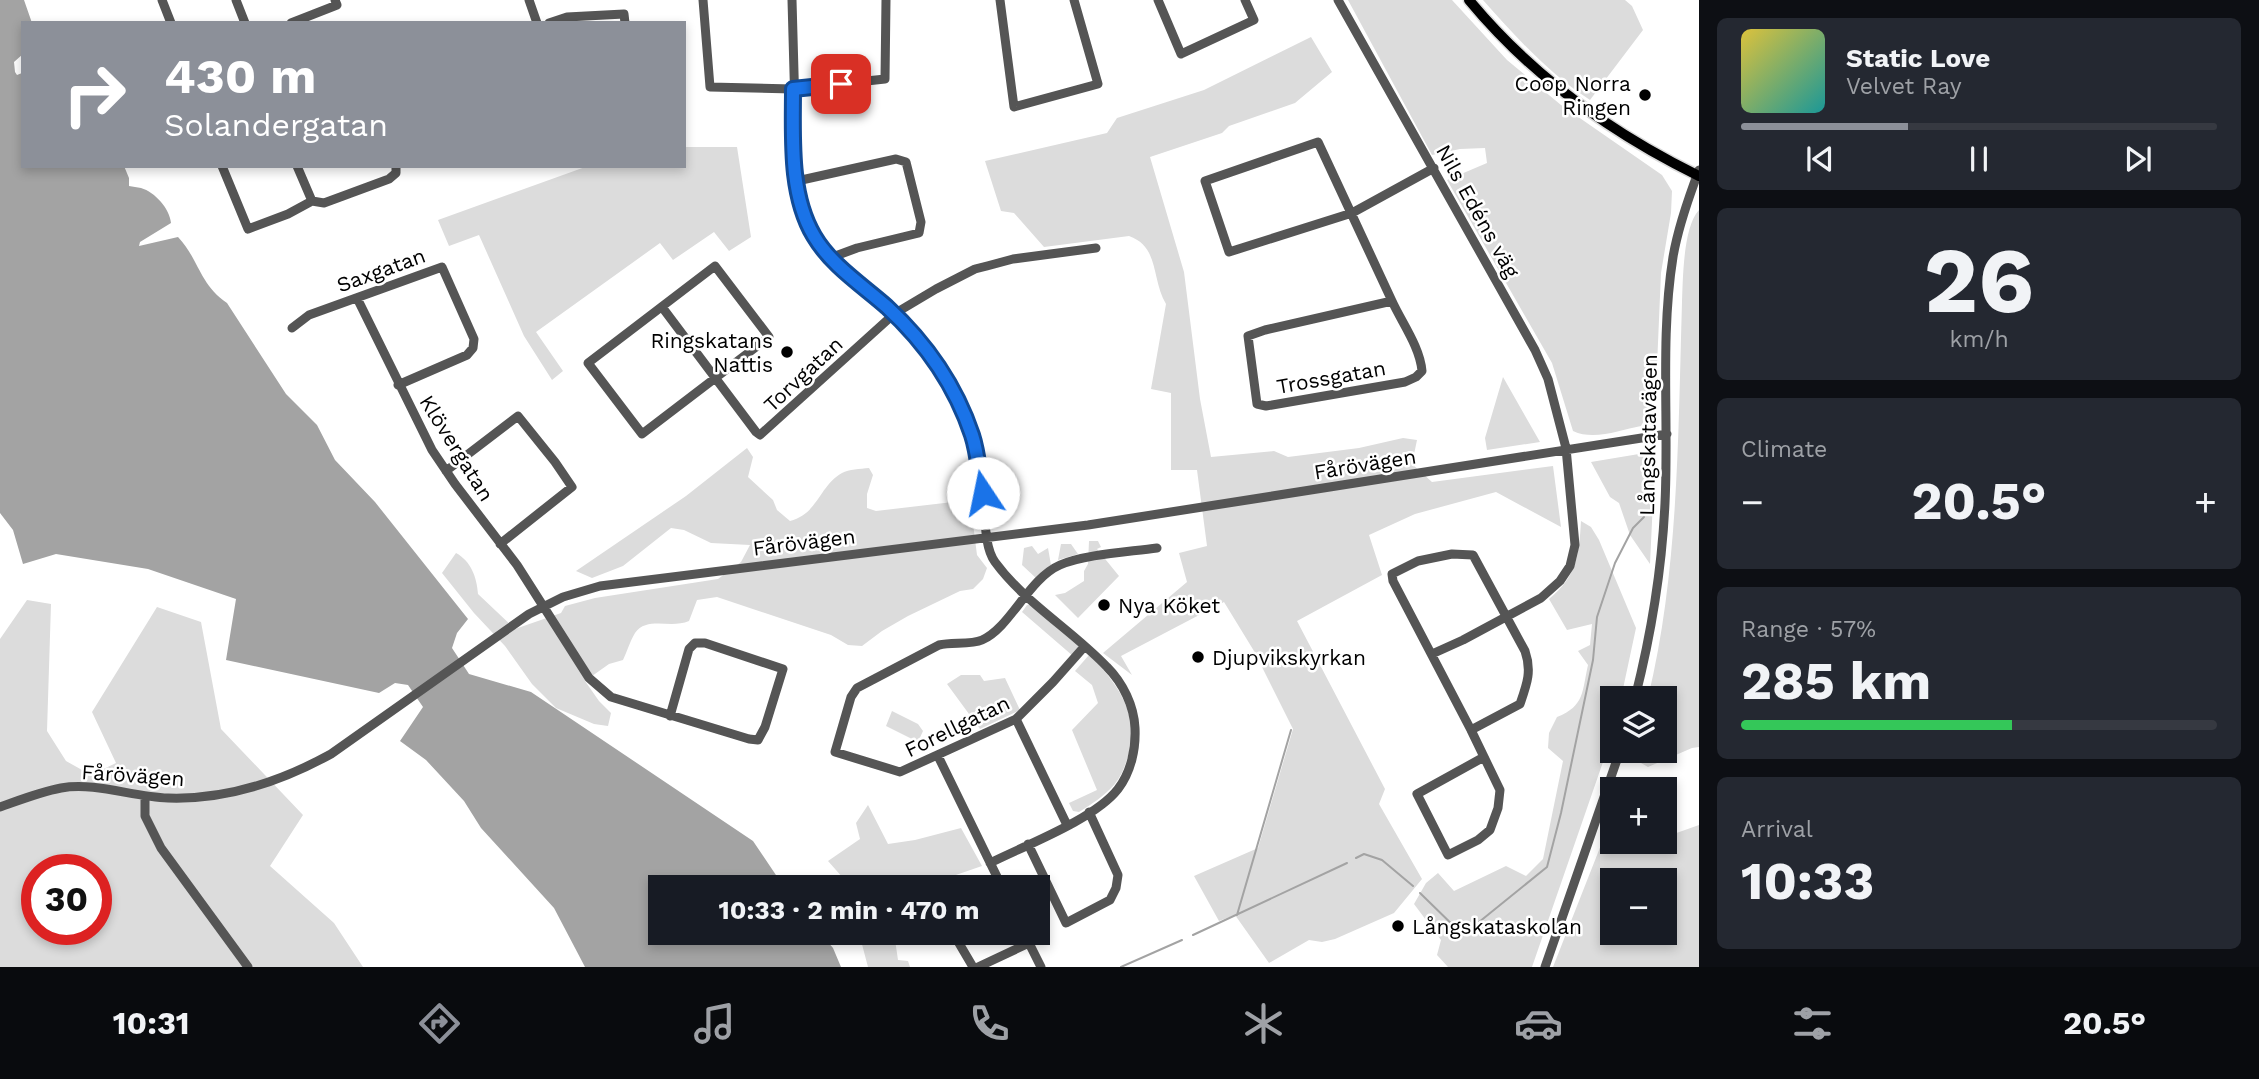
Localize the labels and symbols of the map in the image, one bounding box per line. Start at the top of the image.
pin [811,54,871,114]
place label: Coop Norra Ringen [1514,71,1631,120]
marker: Coop Norra Ringen [1637,87,1653,103]
street label: Nils Edéns väg [1431,140,1525,283]
street label: Saxgatan [333,242,429,298]
place label: Ringskatans Nattis [650,328,773,377]
street label: Torvgatan [758,331,848,417]
marker: Ringskatans Nattis [779,344,795,360]
street label: Långskatavägen [1634,354,1662,516]
street label: Trossgatan [1274,355,1388,399]
street label: Klövergatan [415,390,499,506]
street label: Fårövägen [1312,444,1418,484]
position arrow [946,456,1020,530]
street label: Fårövägen [751,523,857,561]
place label: Nya Köket [1118,593,1220,618]
marker: Nya Köket [1096,597,1112,613]
place label: Djupvikskyrkan [1212,645,1366,670]
marker: Djupvikskyrkan [1190,649,1206,665]
street label: Forellgatan [900,690,1014,762]
street label: Fårövägen [81,759,185,791]
speed limit sign: 30 [21,854,112,945]
place label: Långskataskolan [1412,914,1582,939]
marker: Långskataskolan [1390,918,1406,934]

